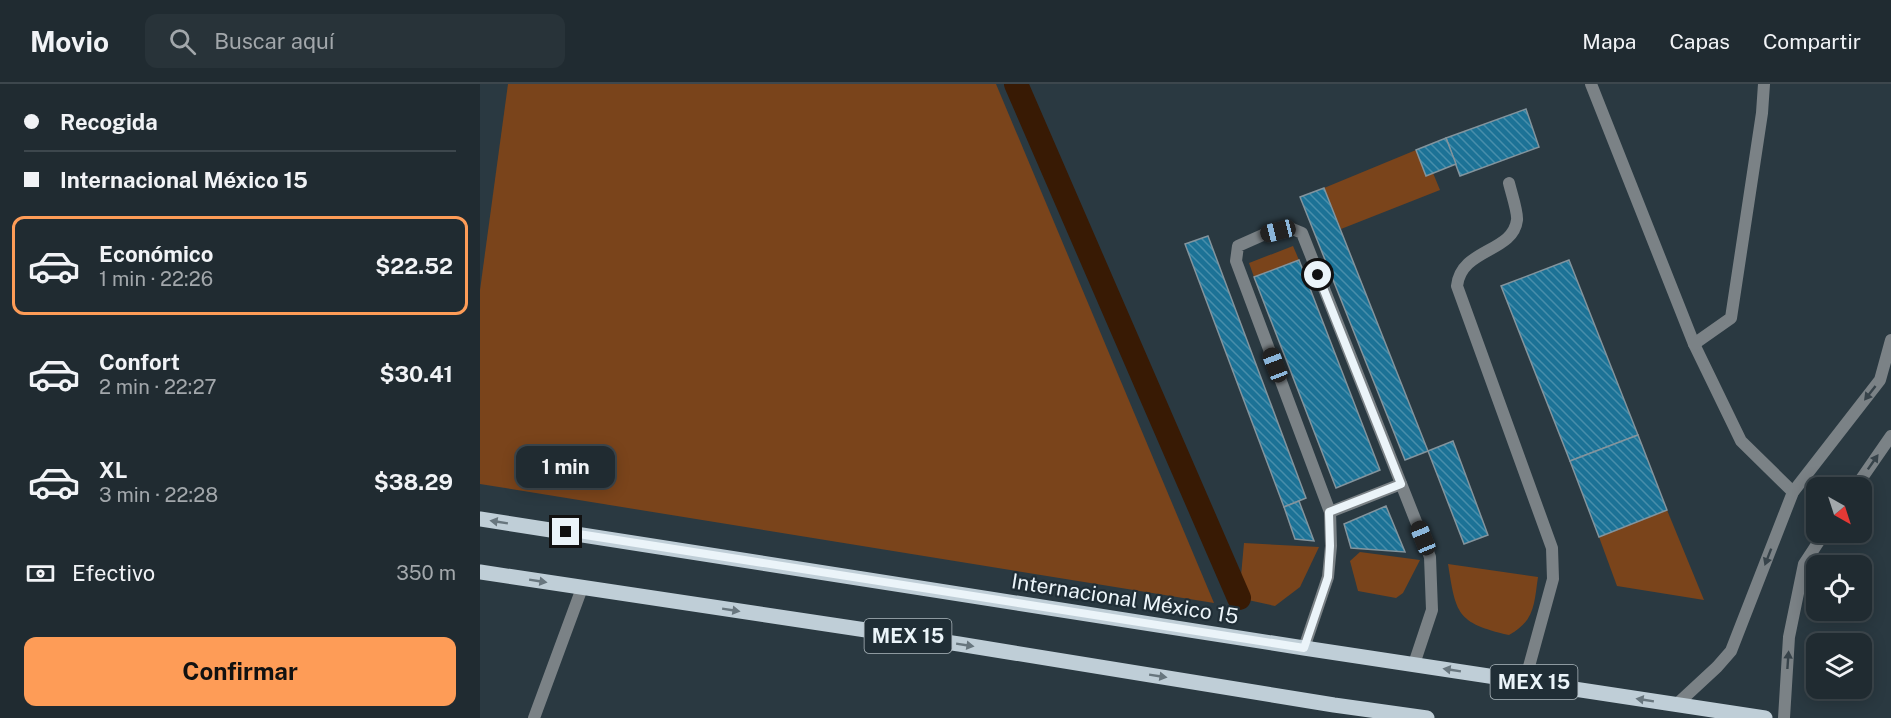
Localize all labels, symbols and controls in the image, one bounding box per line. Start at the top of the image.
search box [145,14,565,68]
text: Movio [30,25,109,58]
icon: search [166,25,199,58]
text: Buscar aquí [214,28,334,54]
text: Mapa [1582,29,1636,54]
text: Capas [1669,29,1730,54]
text: Compartir [1763,29,1861,54]
text: Recogida [60,109,158,135]
text: Internacional México 15 [60,167,308,193]
car [1258,218,1298,244]
icon: car [27,239,81,293]
text: Económico [99,241,214,267]
text: $22.52 [375,253,453,279]
route start [1304,261,1331,288]
text: 1 min · 22:26 [99,267,213,291]
car [1260,345,1290,385]
icon: car [27,347,81,401]
text: Confort [99,349,180,375]
text: $30.41 [380,361,453,387]
text: 2 min · 22:27 [99,375,217,399]
one-way arrow [1864,385,1876,401]
callout: 1 min [516,445,616,487]
one-way arrow [1867,454,1879,470]
icon: car [27,455,81,509]
text: 1 min [541,455,590,479]
text: XL [99,457,127,483]
text: $38.29 [374,469,453,495]
north arrow [1806,477,1872,543]
map controls [1806,477,1872,699]
text: 3 min · 22:28 [99,483,218,507]
one-way arrow [490,517,509,526]
route end [552,518,579,545]
car [1408,518,1438,558]
one-way arrow [1762,548,1772,566]
button: locate [1806,555,1872,621]
icon: cash [24,557,57,590]
text: Efectivo [72,560,155,586]
text: 350 m [396,561,456,585]
street label: Internacional México 15 [1010,568,1240,629]
one-way arrow [528,576,547,585]
one-way arrow [721,605,740,614]
road number: MEX 15 [864,619,952,653]
button: layers [1806,633,1872,699]
button: Confirmar [24,637,456,706]
one-way arrow [956,641,975,650]
one-way arrow [1783,650,1792,669]
one-way arrow [1442,665,1461,674]
road number: MEX 15 [1490,665,1578,699]
one-way arrow [1148,672,1167,681]
one-way arrow [1635,695,1654,704]

